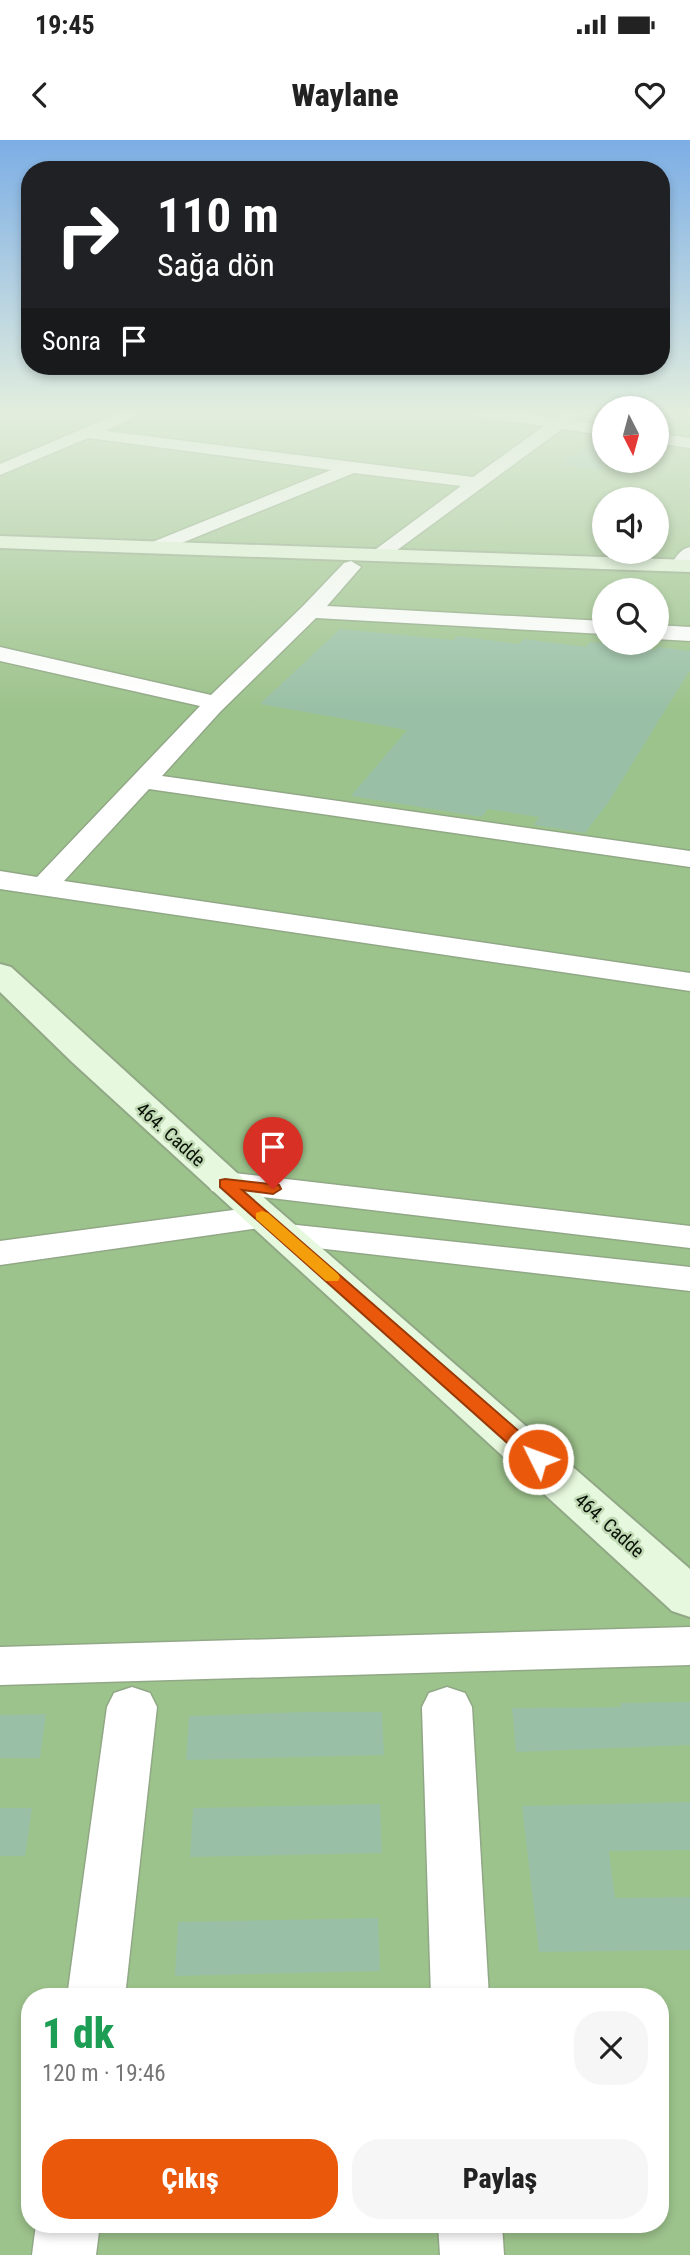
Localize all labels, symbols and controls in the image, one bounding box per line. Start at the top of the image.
text: 19:45 [35,10,95,40]
icon: back [21,76,59,114]
text: Waylane [291,76,399,114]
icon: heart [631,76,669,114]
text: 110 m [157,187,279,244]
icon: right [42,189,133,280]
text: Sağa dön [157,246,275,284]
icon: arrive [115,322,153,360]
text: Sonra [42,326,101,356]
north arrow [592,396,668,472]
map controls [592,396,669,655]
button: sound [592,487,669,564]
button: search [592,578,669,655]
street label: 464. Cadde [131,1097,210,1171]
pin [243,1117,303,1189]
icon: arrive [254,1128,292,1166]
position arrow [501,1422,575,1496]
street label: 464. Cadde [570,1488,649,1562]
text: 1 dk [42,2009,114,2058]
button: close [574,2011,648,2085]
text: 120 m · 19:46 [42,2060,166,2087]
button: Çıkış [42,2139,338,2219]
button: Paylaş [352,2139,648,2219]

